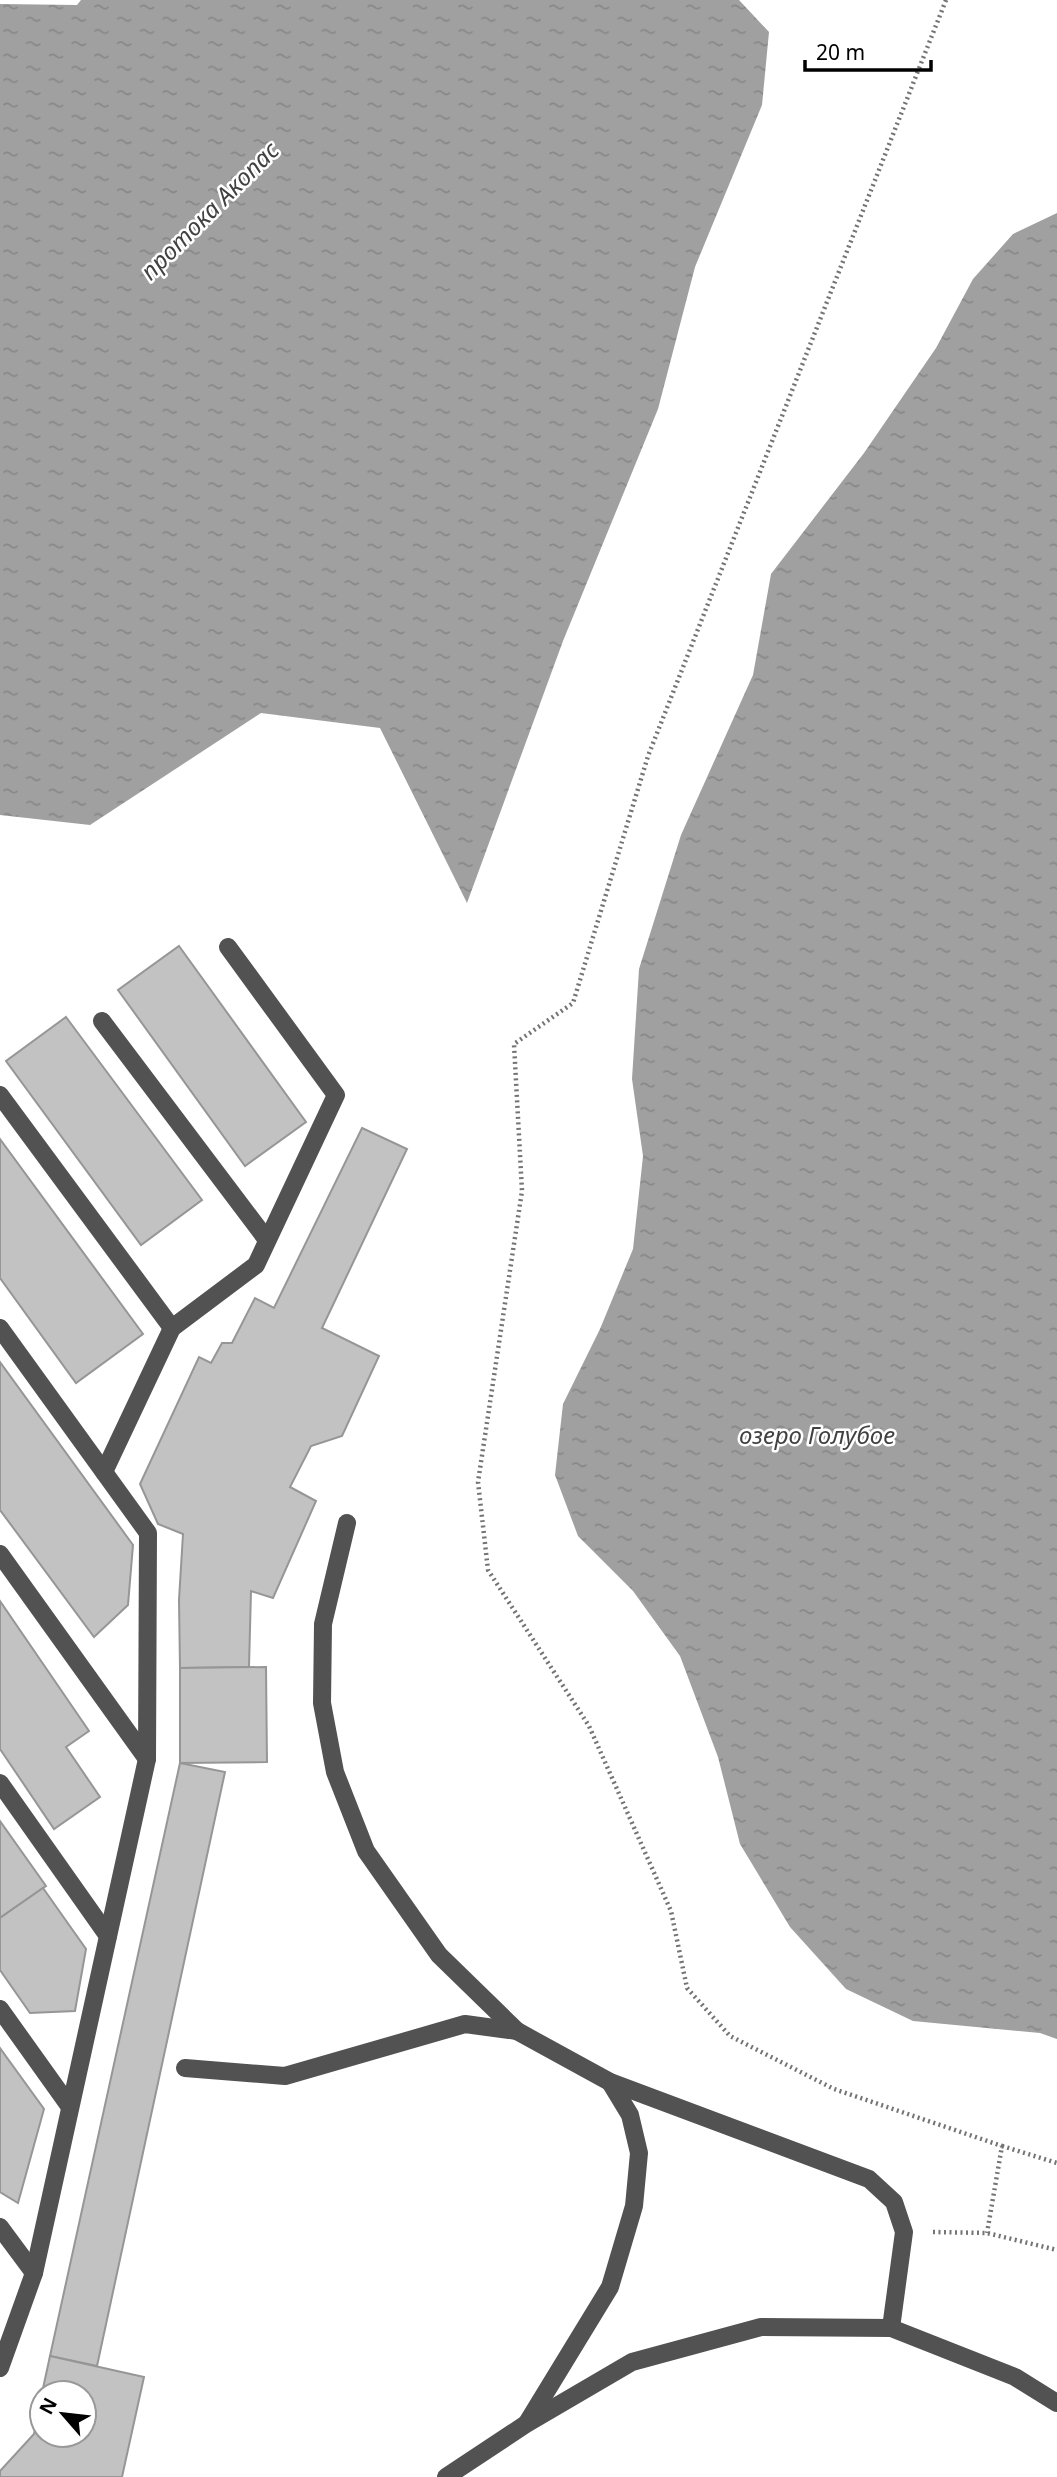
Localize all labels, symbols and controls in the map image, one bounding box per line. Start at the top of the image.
scale bar [805,28,931,72]
text: 20 m [816,38,865,66]
water label: протока Акопас [132,133,285,286]
water label: озеро Голубое [739,1418,895,1451]
north arrow [28,2379,98,2449]
text: N [33,2393,63,2419]

